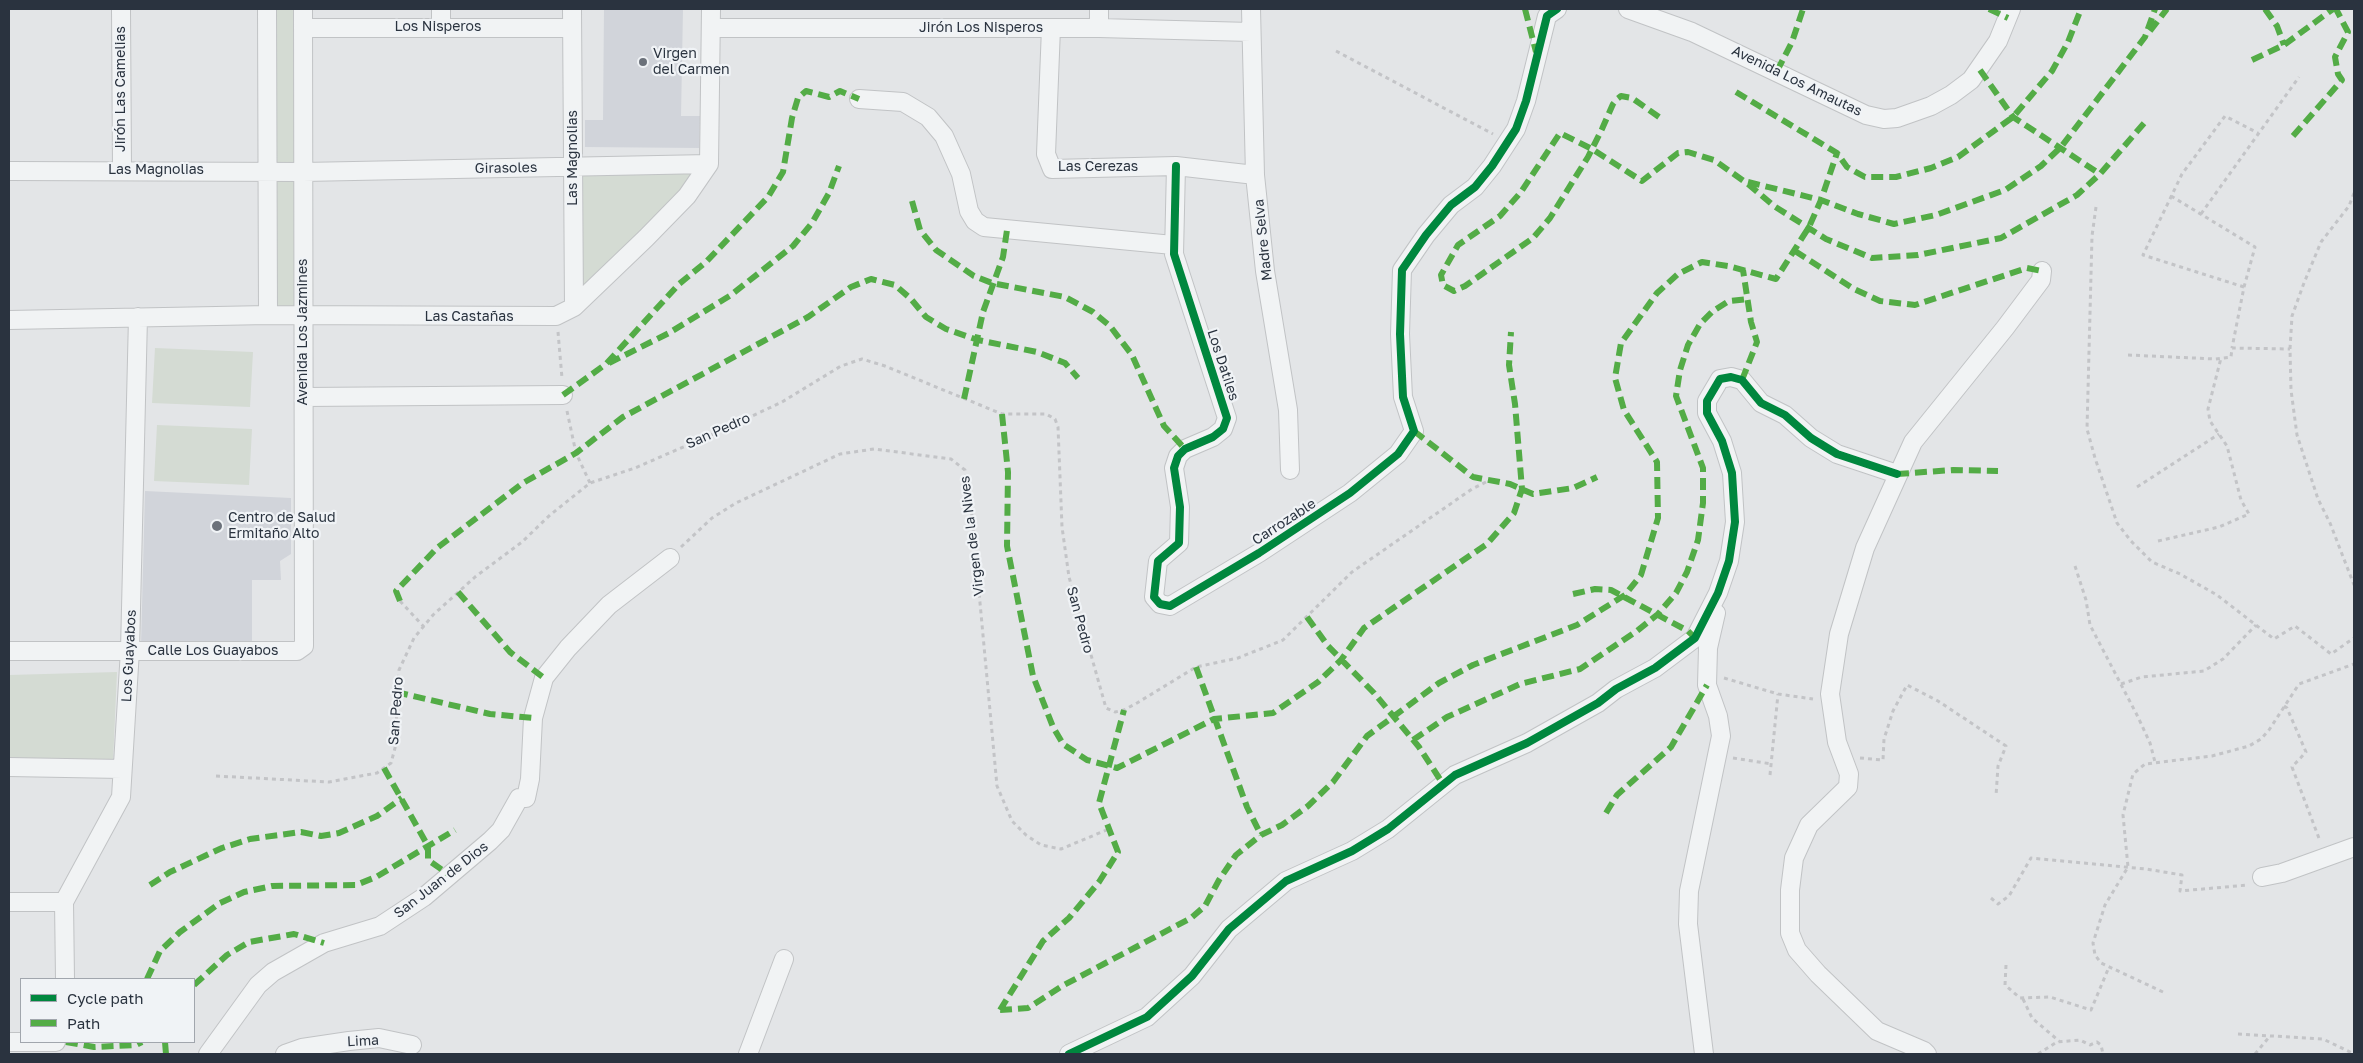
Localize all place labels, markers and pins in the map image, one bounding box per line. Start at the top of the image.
place label: Virgen del Carmen [653,46,730,78]
marker: Virgen del Carmen [637,56,649,68]
place label: Centro de Salud Ermitaño Alto [228,510,336,542]
marker: Centro de Salud Ermitaño Alto [210,519,224,533]

